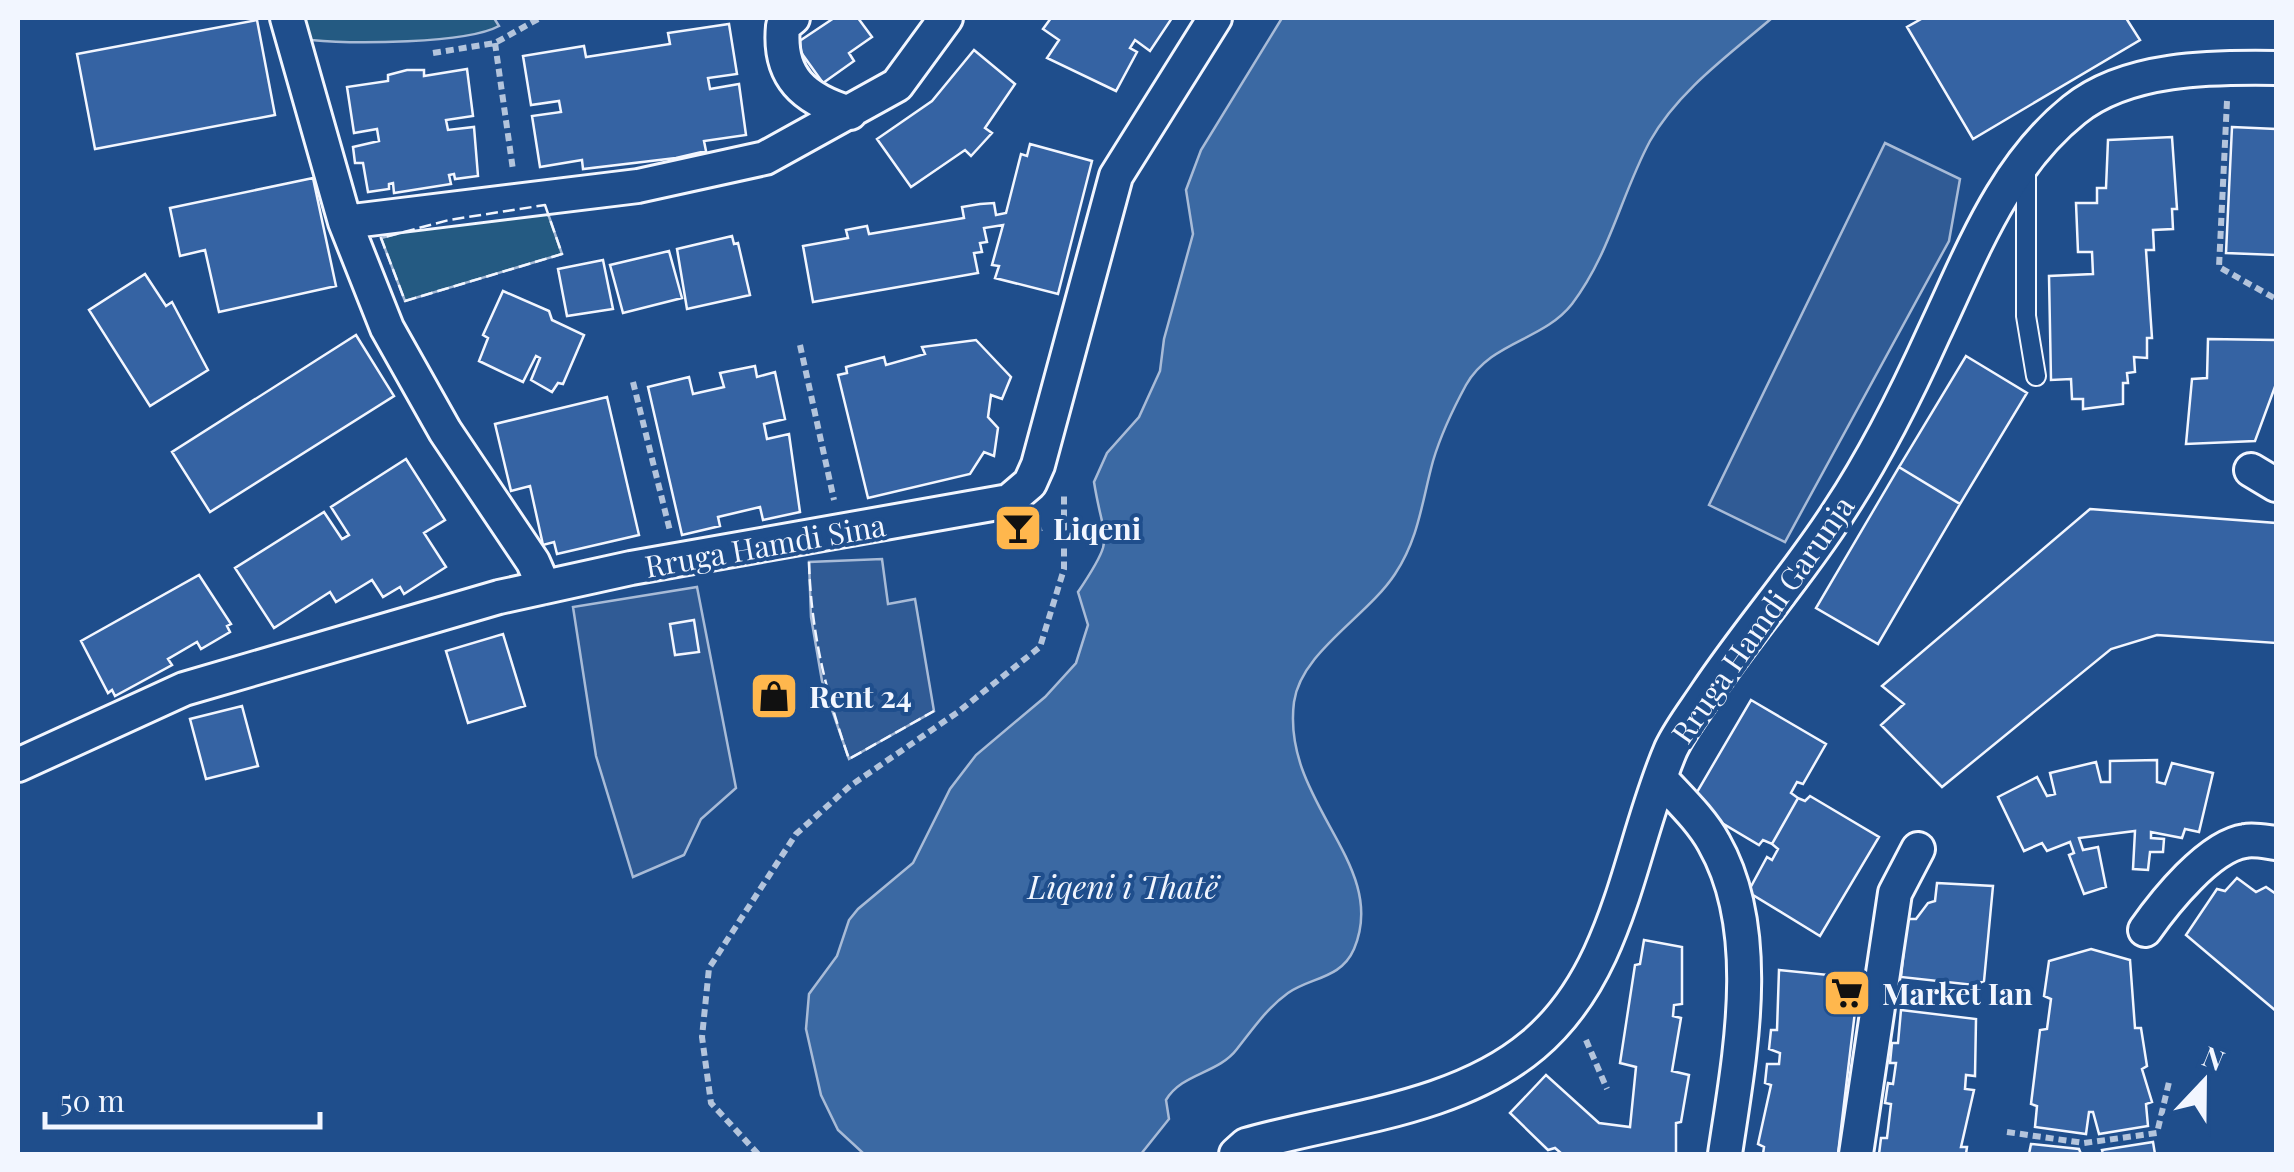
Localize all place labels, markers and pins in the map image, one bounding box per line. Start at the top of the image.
bar icon: Liqeni [992,502,1044,554]
place label: Liqeni [1053,508,1141,548]
shop icon: Rent 24 [748,670,800,722]
place label: Rent 24 [809,676,912,716]
supermarket icon: Market Ian [1821,967,1873,1019]
place label: Market Ian [1882,973,2033,1013]

